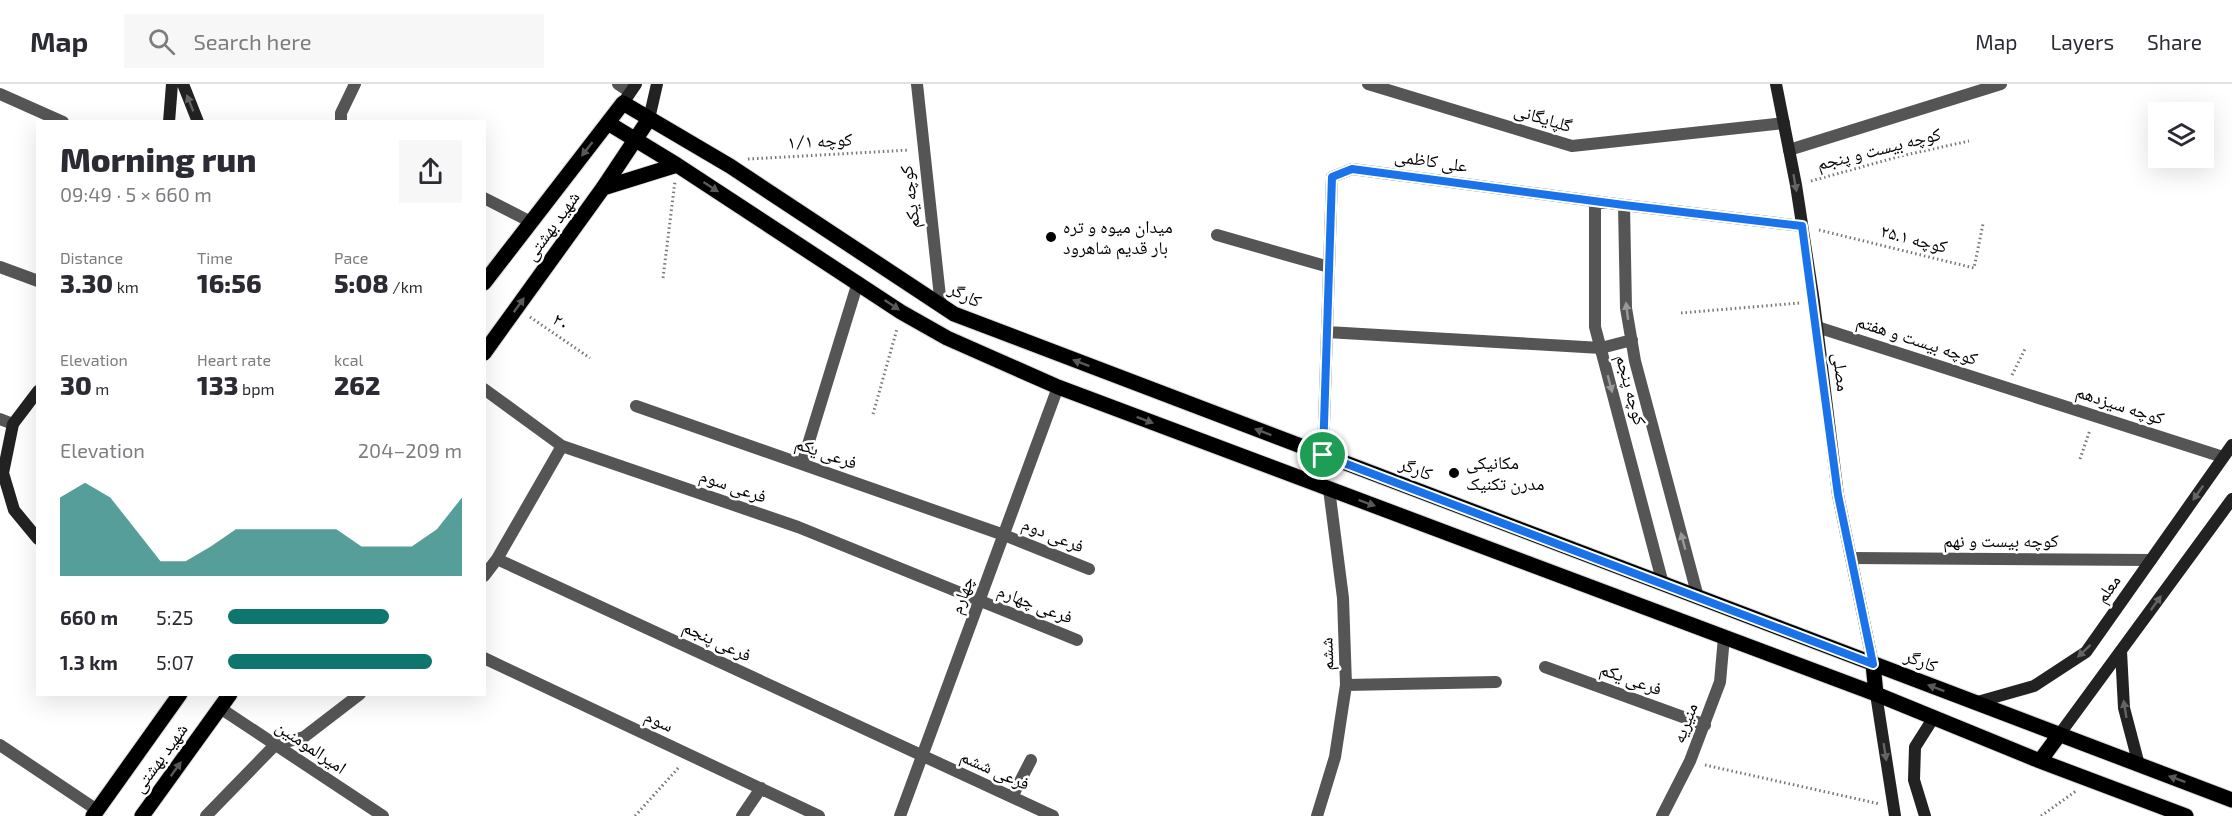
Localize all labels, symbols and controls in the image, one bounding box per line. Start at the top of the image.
search box [124,14,544,68]
text: Map [30,24,88,58]
icon: search [145,25,178,58]
text: Search here [193,28,312,54]
text: Map [1975,29,2017,54]
text: Layers [2050,29,2114,54]
text: Share [2147,29,2202,54]
one-way arrow [185,94,194,112]
street label: گلپایگانی [1511,98,1575,137]
map controls [2148,102,2214,168]
button: layers [2148,102,2214,168]
street label: کوچه بیست و پنجم [1815,122,1944,176]
street label: کوچه ۱/۱ [787,127,854,153]
text: Morning run [60,139,257,179]
button: share [399,140,462,203]
one-way arrow [581,141,593,157]
street label: علی کاظمی [1393,144,1469,177]
street label: کوچه یکم [894,164,926,230]
one-way arrow [1791,173,1800,192]
one-way arrow [702,181,718,193]
text: 09:49 · 5 × 660 m [60,182,212,206]
street label: شهید بهشتی [519,186,585,265]
place label: میدان میوه و تره بار قدیم شاهرود [1063,215,1173,260]
street label: کوچه ۲۵.۱ [1878,219,1950,258]
marker: میدان میوه و تره بار قدیم شاهرود [1044,230,1058,244]
text: Distance [60,248,123,267]
text: Time [197,248,233,267]
text: Pace [334,248,368,267]
text: 3.30 [60,267,113,298]
text: 16:56 [197,267,261,298]
text: 5:08 [334,267,389,298]
street label: کارگر [945,276,986,312]
text: km [113,277,139,296]
text: /km [389,277,423,296]
one-way arrow [513,298,525,314]
one-way arrow [883,299,899,311]
one-way arrow [1622,301,1632,320]
street label: ۲۰ [549,308,575,335]
street label: کوچه بیست و هفتم [1853,309,1981,371]
text: Elevation [60,350,128,369]
text: Heart rate [197,350,271,369]
text: kcal [334,350,363,369]
street label: مصلی [1828,351,1855,393]
street label: کوچه پنجم [1610,352,1652,429]
one-way arrow [1072,357,1090,367]
text: 30 [60,369,92,400]
text: 133 [197,369,239,400]
text: 262 [334,369,380,400]
one-way arrow [1606,374,1616,393]
text: m [92,379,109,398]
text: bpm [239,379,275,398]
street label: کوچه سیزدهم [2073,379,2168,431]
one-way arrow [1136,416,1154,425]
one-way arrow [1254,427,1272,436]
pin [1297,429,1348,480]
street label: فرعی یکم [792,431,860,475]
text: Elevation [60,438,145,462]
text: 204–209 m [358,438,462,462]
icon: arrive [1306,438,1339,471]
street label: کارگر [1396,451,1437,485]
place label: مکانیکی مدرن تکنیک [1466,451,1544,495]
street label: فرعی سوم [696,463,770,509]
marker: مکانیکی مدرن تکنیک [1447,466,1461,480]
one-way arrow [2192,484,2204,500]
one-way arrow [1358,499,1376,509]
street label: فرعی دوم [1018,512,1088,558]
street label: کوچه بیست و نهم [1943,529,2059,553]
one-way arrow [1678,532,1687,550]
street label: معلم [2090,570,2126,608]
street label: چهارم [944,573,980,617]
street label: فرعی چهارم [994,579,1076,629]
one-way arrow [2150,596,2162,612]
text: 660 m [60,605,118,629]
text: 5:25 [156,605,193,629]
street label: فرعی پنجم [679,615,755,667]
street label: ششم [1314,637,1340,671]
street label: کارگر [1901,643,1942,677]
one-way arrow [2077,644,2092,658]
text: 1.3 km [60,650,118,674]
text: 5:07 [156,650,194,674]
street label: فرعی یکم [1597,657,1665,701]
one-way arrow [1927,683,1945,692]
street label: منیریه [1666,699,1702,746]
one-way arrow [2121,699,2130,718]
street label: سوم [641,704,677,738]
street label: امیرالمومنین [271,714,351,779]
street label: شهید بهشتی [127,718,193,797]
one-way arrow [1881,742,1890,761]
street label: فرعی ششم [957,744,1033,796]
one-way arrow [170,761,182,776]
one-way arrow [2168,774,2186,784]

